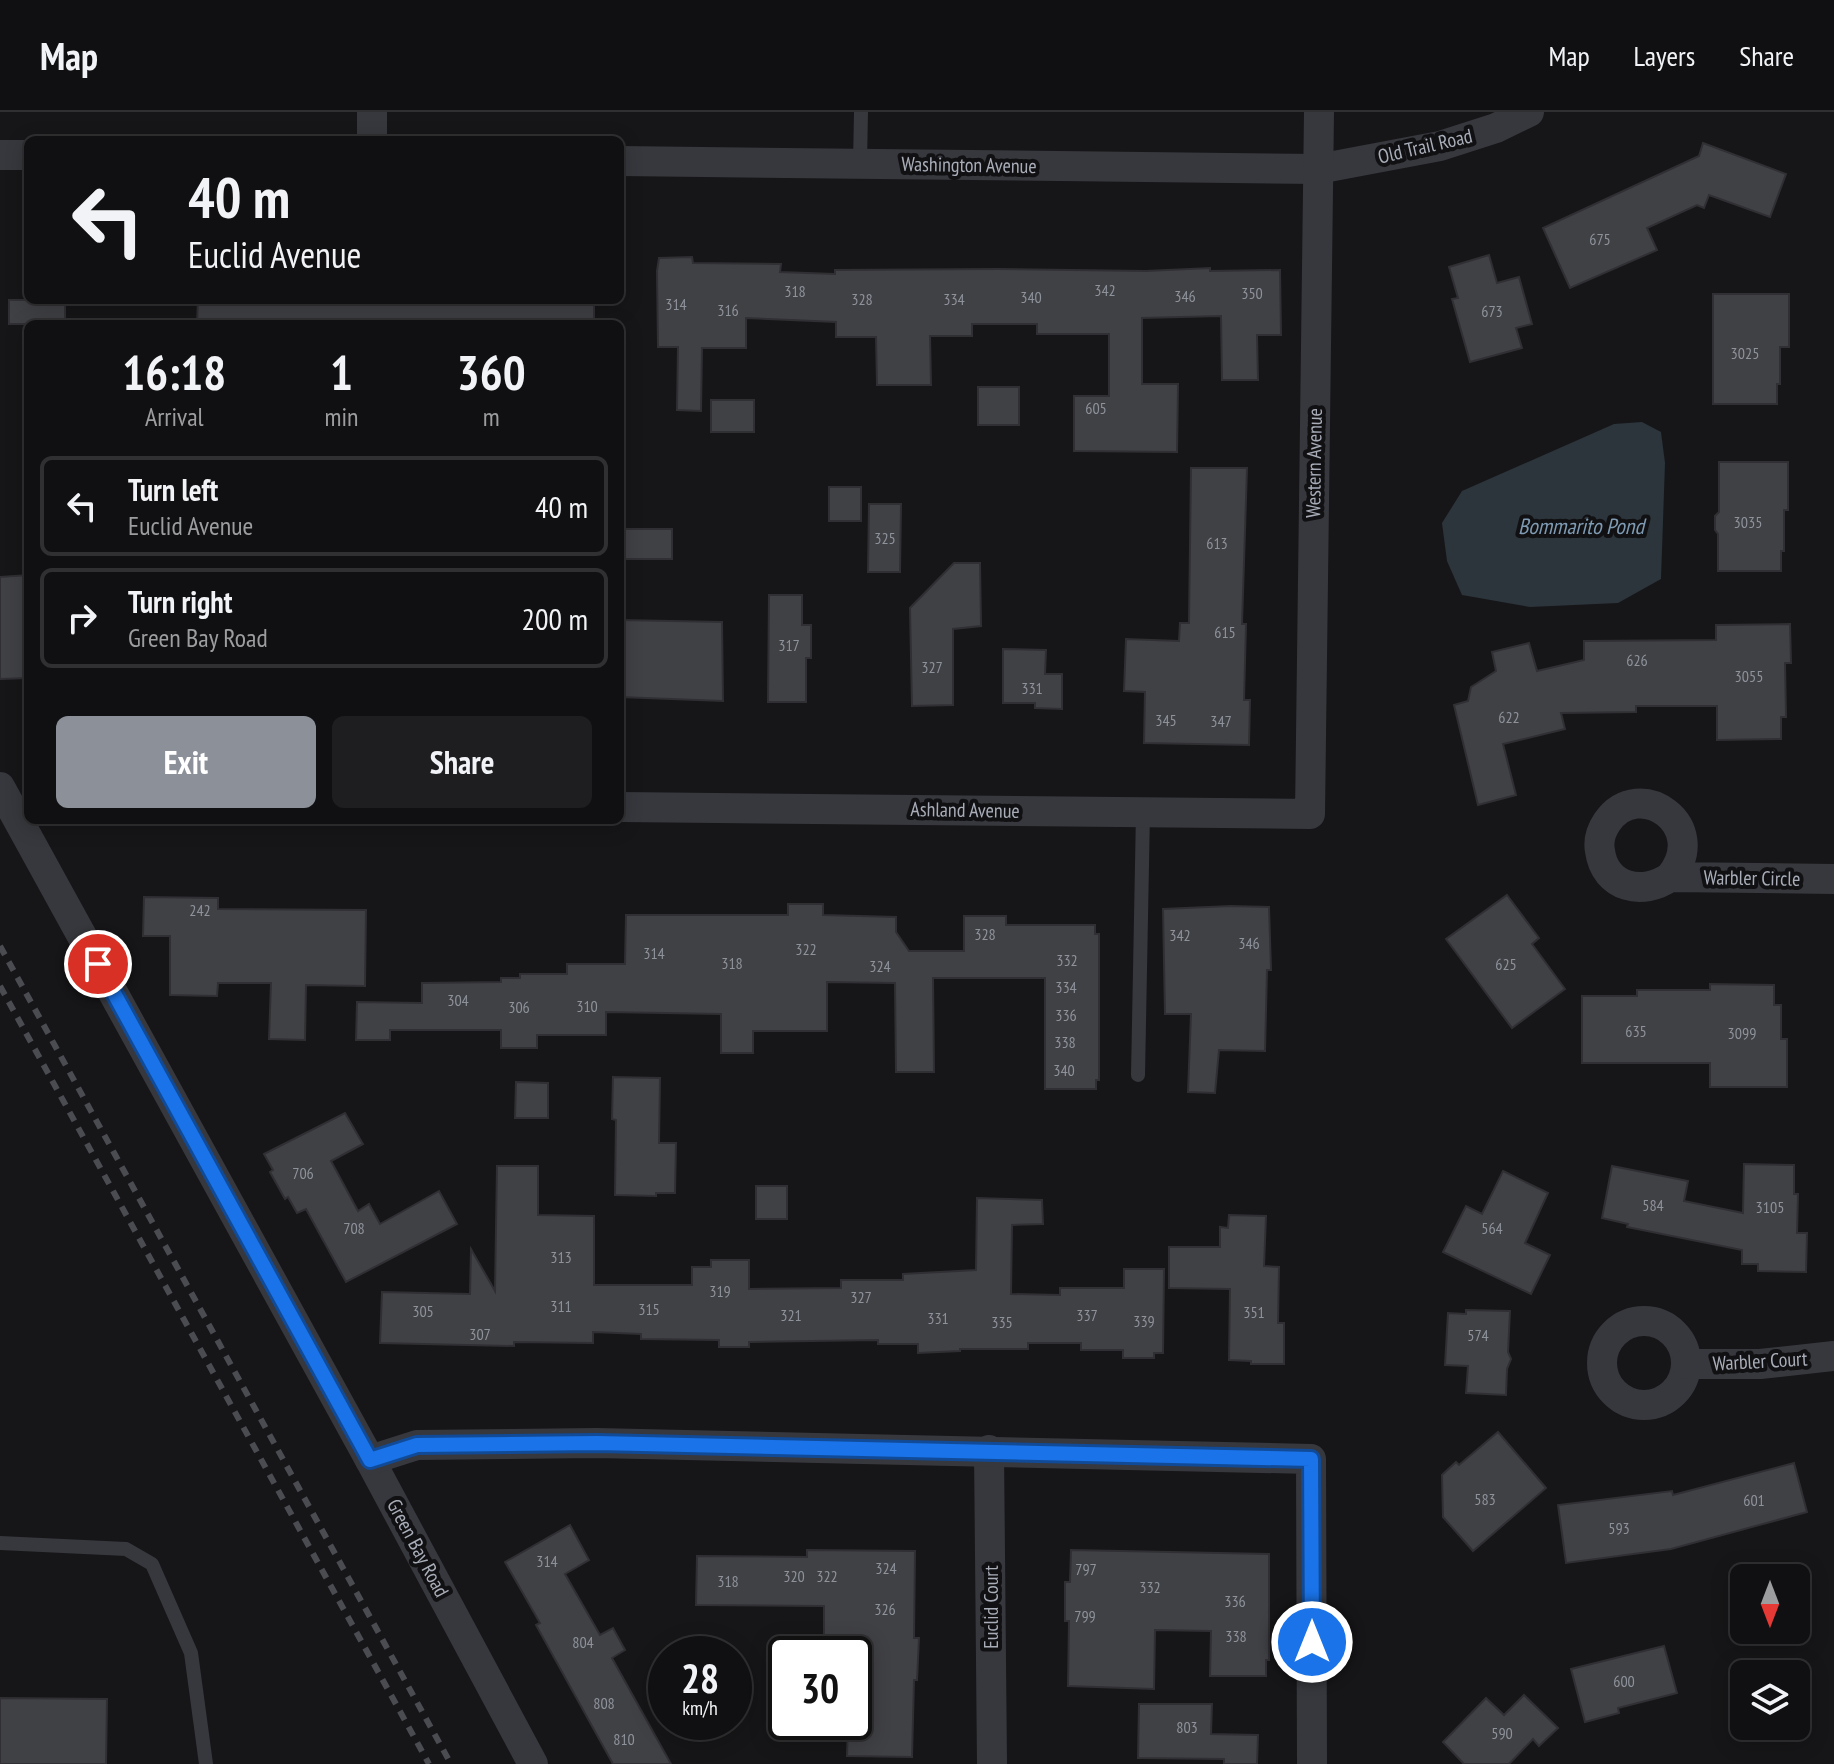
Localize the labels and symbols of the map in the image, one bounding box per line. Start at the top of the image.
street label: Old Trail Road [1375,123,1475,169]
street label: Washington Avenue [901,151,1037,179]
house number: 675 [1589,229,1611,249]
house number: 342 [1094,280,1116,300]
house number: 318 [784,281,806,301]
house number: 350 [1241,283,1263,303]
house number: 346 [1174,286,1196,306]
house number: 340 [1020,287,1042,307]
house number: 328 [851,289,873,309]
house number: 334 [943,289,965,309]
house number: 314 [665,294,687,314]
house number: 316 [717,300,739,320]
house number: 673 [1481,301,1503,321]
house number: 3025 [1731,343,1759,363]
house number: 605 [1085,398,1107,418]
street label: Western Avenue [1300,408,1328,518]
water label: Bommarito Pond [1518,512,1648,540]
house number: 3035 [1734,512,1762,532]
house number: 325 [874,528,896,548]
house number: 613 [1206,533,1228,553]
house number: 615 [1214,622,1236,642]
house number: 317 [778,635,800,655]
house number: 626 [1626,650,1648,670]
house number: 327 [921,657,943,677]
house number: 3055 [1735,666,1763,686]
house number: 331 [1021,678,1043,698]
house number: 622 [1498,707,1520,727]
house number: 345 [1155,710,1177,730]
house number: 347 [1210,711,1232,731]
street label: Ashland Avenue [910,796,1020,824]
street label: Warbler Circle [1703,864,1801,892]
house number: 242 [189,900,211,920]
house number: 328 [974,924,996,944]
house number: 342 [1169,925,1191,945]
pin [64,930,132,998]
house number: 346 [1238,933,1260,953]
house number: 322 [795,939,817,959]
house number: 314 [643,943,665,963]
house number: 332 [1056,950,1078,970]
house number: 318 [721,953,743,973]
house number: 625 [1495,954,1517,974]
house number: 324 [869,956,891,976]
house number: 334 [1055,977,1077,997]
house number: 304 [447,990,469,1010]
house number: 310 [576,996,598,1016]
house number: 306 [508,997,530,1017]
house number: 336 [1055,1005,1077,1025]
house number: 635 [1625,1021,1647,1041]
house number: 3099 [1728,1023,1756,1043]
house number: 338 [1054,1032,1076,1052]
house number: 340 [1053,1060,1075,1080]
house number: 706 [292,1163,314,1183]
house number: 584 [1642,1195,1664,1215]
house number: 3105 [1756,1197,1784,1217]
house number: 708 [343,1218,365,1238]
house number: 564 [1481,1218,1503,1238]
house number: 313 [550,1247,572,1267]
house number: 319 [709,1281,731,1301]
house number: 327 [850,1287,872,1307]
house number: 311 [550,1296,572,1316]
house number: 315 [638,1299,660,1319]
house number: 305 [412,1301,434,1321]
house number: 351 [1243,1302,1265,1322]
house number: 321 [780,1305,802,1325]
house number: 337 [1076,1305,1098,1325]
house number: 331 [927,1308,949,1328]
house number: 339 [1133,1311,1155,1331]
house number: 335 [991,1312,1013,1332]
house number: 307 [469,1324,491,1344]
house number: 574 [1467,1325,1489,1345]
street label: Warbler Court [1712,1346,1809,1376]
house number: 583 [1474,1489,1496,1509]
house number: 601 [1743,1490,1765,1510]
street label: Green Bay Road [381,1494,455,1602]
house number: 593 [1608,1518,1630,1538]
house number: 314 [536,1551,558,1571]
house number: 324 [875,1558,897,1578]
house number: 797 [1075,1559,1097,1579]
north arrow [1730,1564,1810,1644]
street label: Euclid Court [978,1565,1004,1649]
house number: 320 [783,1566,805,1586]
house number: 322 [816,1566,838,1586]
house number: 318 [717,1571,739,1591]
house number: 332 [1139,1577,1161,1597]
house number: 336 [1224,1591,1246,1611]
house number: 326 [874,1599,896,1619]
position arrow [1270,1600,1354,1684]
house number: 799 [1074,1606,1096,1626]
house number: 338 [1225,1626,1247,1646]
house number: 804 [572,1632,594,1652]
speed limit sign: 30 [768,1636,872,1740]
house number: 600 [1613,1671,1635,1691]
house number: 808 [593,1693,615,1713]
house number: 803 [1176,1717,1198,1737]
house number: 590 [1491,1723,1513,1743]
house number: 810 [613,1729,635,1749]

